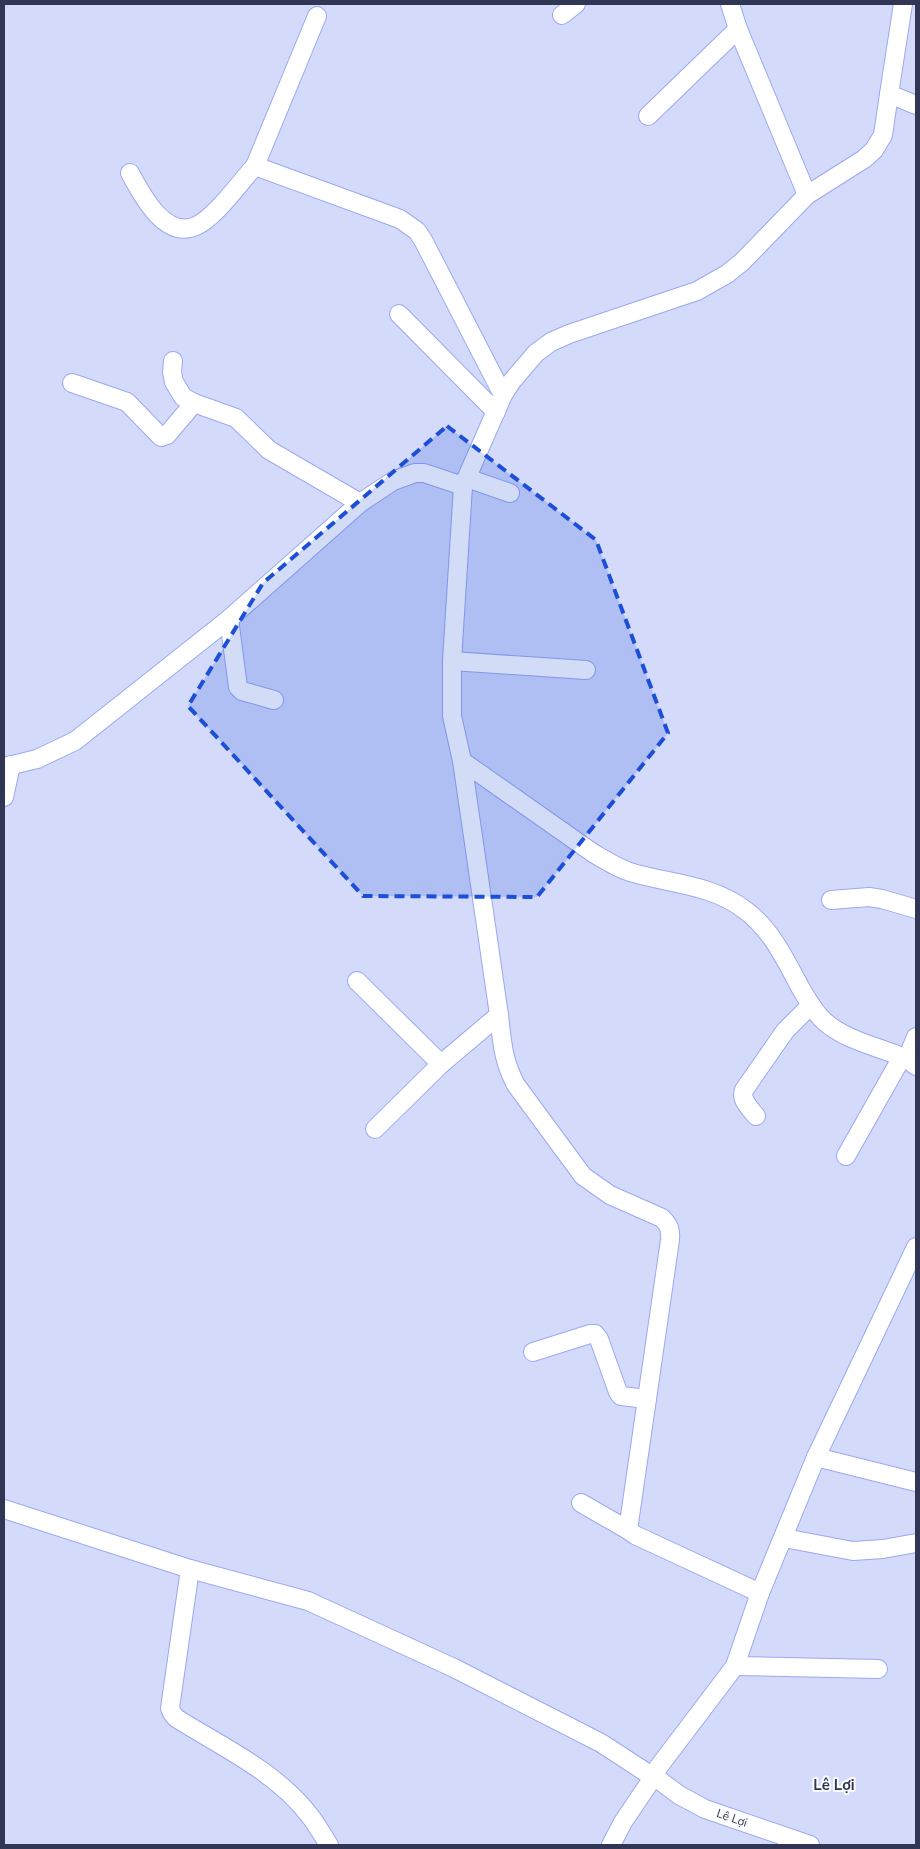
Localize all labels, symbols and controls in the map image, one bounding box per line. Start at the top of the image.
district label: Lê Lợi [813,1775,855,1795]
street label: Lê Lợi [714,1805,750,1831]

